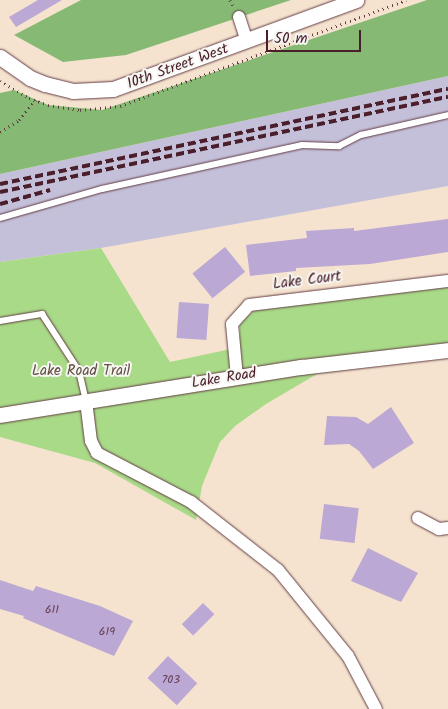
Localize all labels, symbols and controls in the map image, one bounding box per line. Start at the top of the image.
scale bar [268,20,363,52]
text: 50 m [274,27,308,51]
street label: 10th Street West [125,40,231,94]
street label: Lake Court [272,268,342,294]
park label: Lake Road Trail [32,363,130,381]
street label: Lake Road [190,365,258,393]
house number: 611 [45,603,59,617]
house number: 619 [99,625,115,639]
house number: 703 [162,673,180,687]

